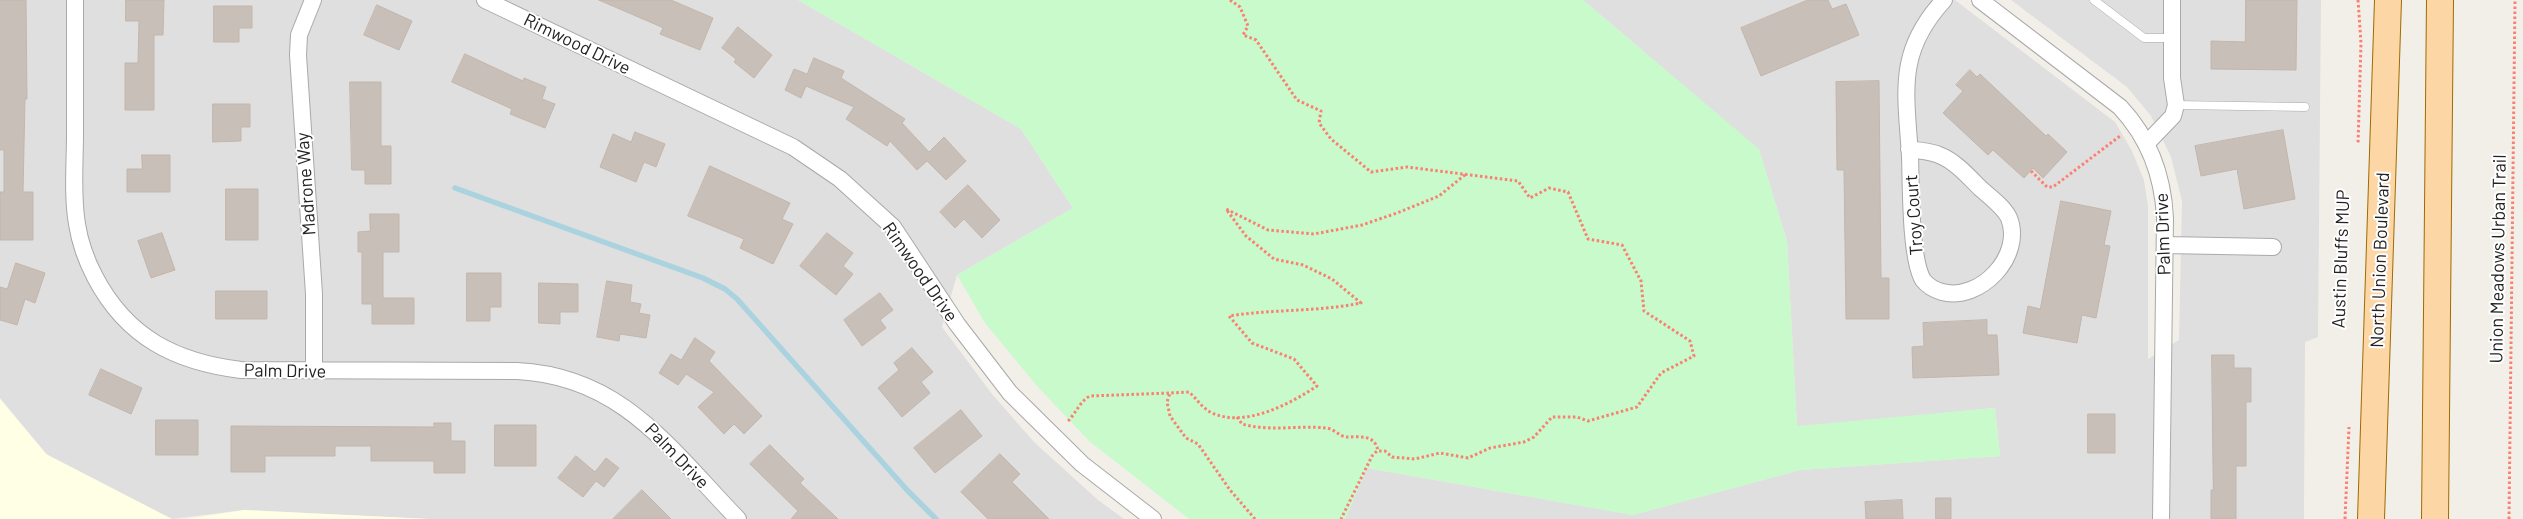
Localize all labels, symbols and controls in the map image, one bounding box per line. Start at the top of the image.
street label: Rimwood Drive [520,9,634,79]
street label: Madrone Way [292,132,320,236]
street label: Union Meadows Urban Trail [2485,154,2511,364]
street label: North Union Boulevard [2366,172,2394,348]
street label: Troy Court [1900,174,1928,256]
street label: Austin Bluffs MUP [2328,189,2354,329]
street label: Palm Drive [2151,192,2175,276]
street label: Rimwood Drive [878,218,962,326]
street label: Palm Drive [244,359,326,383]
street label: Palm Drive [641,419,713,493]

